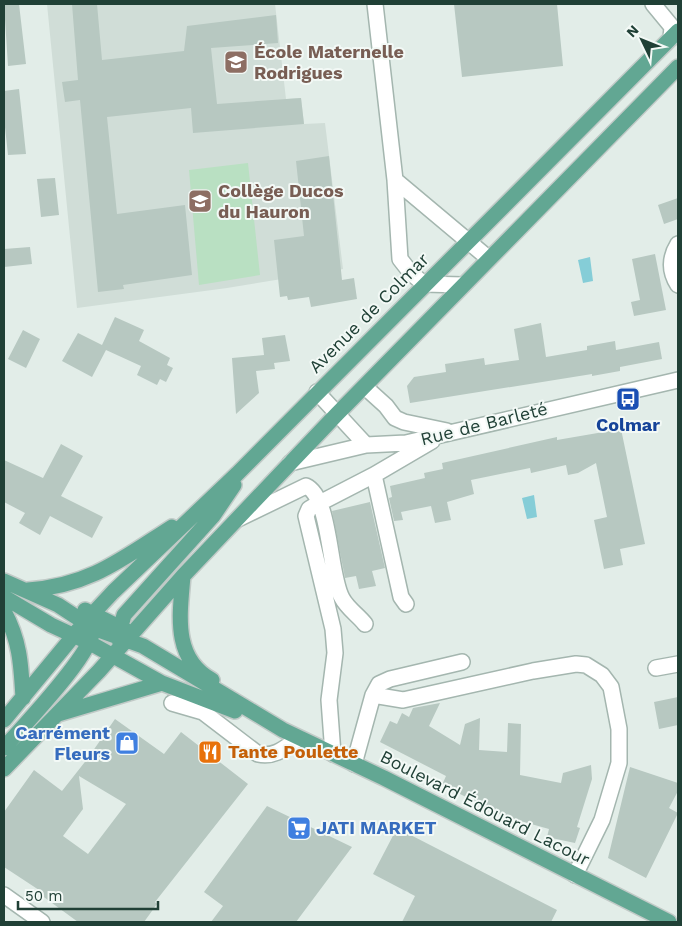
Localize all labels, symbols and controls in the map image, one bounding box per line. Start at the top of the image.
north arrow [617,15,667,65]
text: N [623,22,642,40]
place label: École Maternelle Rodrigues [254,41,404,83]
school or university icon: École Maternelle Rodrigues [223,49,249,75]
place label: Collège Ducos du Hauron [218,180,344,222]
school or university icon: Collège Ducos du Hauron [187,188,213,214]
street label: Avenue de Colmar [304,248,433,377]
bus stop icon: Colmar [615,386,641,412]
street label: Rue de Barleté [418,398,550,449]
place label: Colmar [596,414,660,435]
place label: Carrément Fleurs [15,722,110,764]
shop icon: Carrément Fleurs [114,730,140,756]
restaurant icon: Tante Poulette [197,739,223,765]
place label: Tante Poulette [228,741,359,762]
street label: Boulevard Édouard Lacour [377,745,594,870]
supermarket icon: JATI MARKET [286,815,312,841]
place label: JATI MARKET [316,817,437,838]
scale bar [18,878,158,910]
text: 50 m [25,887,62,905]

